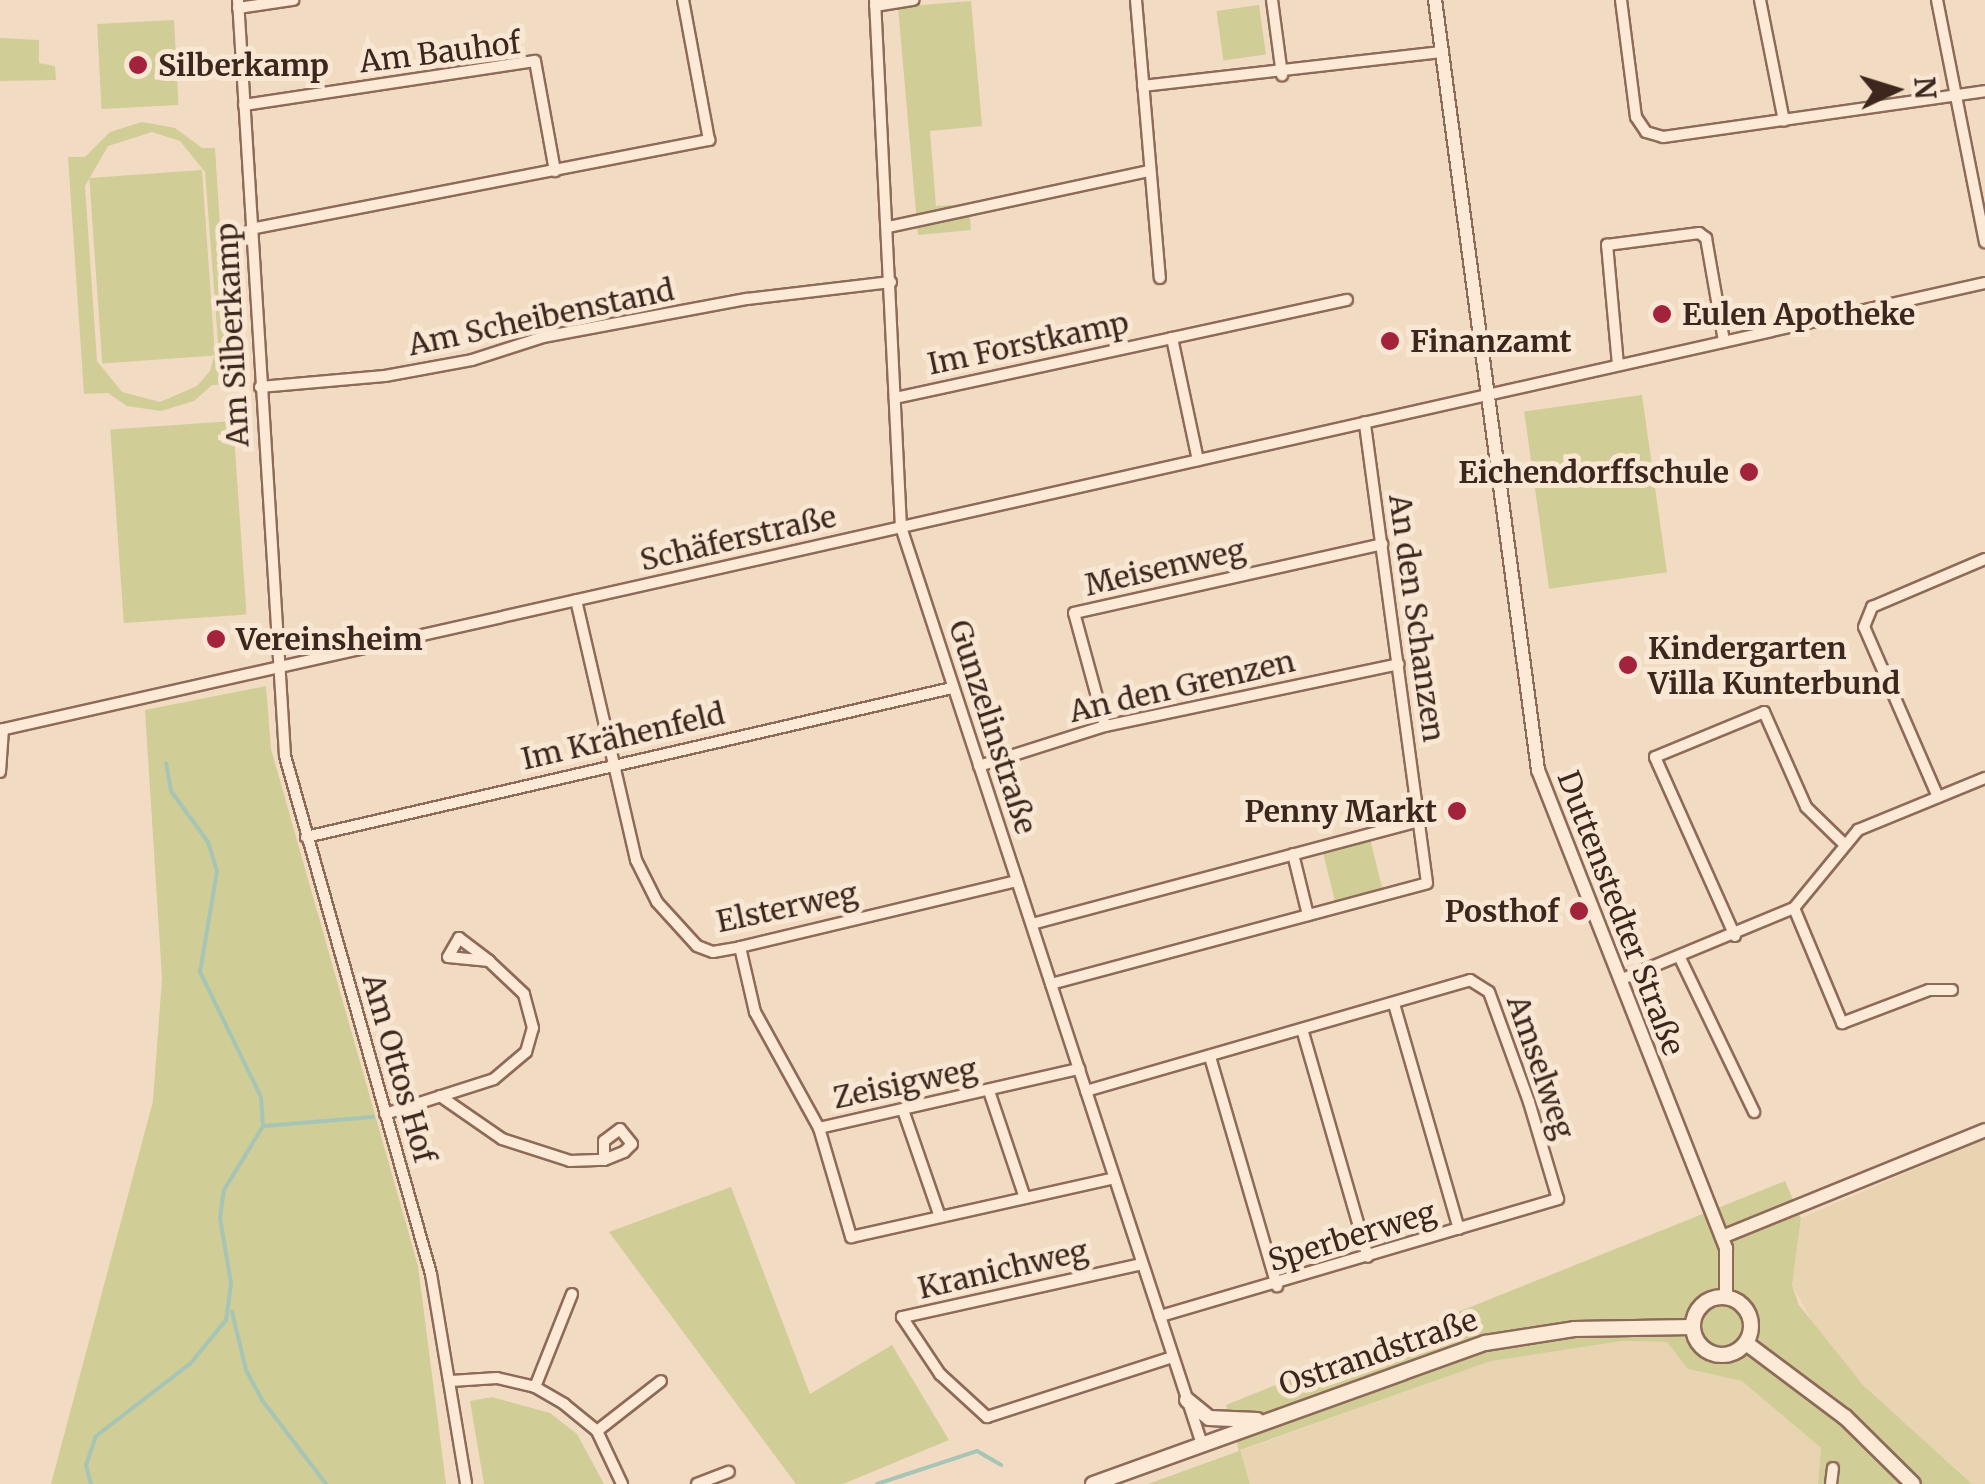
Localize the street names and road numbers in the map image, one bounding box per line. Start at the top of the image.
street label: Am Bauhof [358,24,522,80]
street label: Am Silberkamp [208,222,256,448]
street label: Am Scheibenstand [405,271,677,363]
street label: Im Forstkamp [924,304,1132,382]
street label: An den Schanzen [1382,492,1452,744]
street label: Schäferstraße [636,498,840,578]
street label: Meisenweg [1081,531,1249,603]
street label: Gunzelinstraße [942,616,1044,838]
street label: An den Grenzen [1066,643,1298,729]
street label: Im Krähenfeld [518,695,728,777]
street label: Duttenstedter Straße [1550,766,1692,1060]
street label: Elsterweg [713,874,861,940]
street label: Am Ottos Hof [355,969,443,1167]
street label: Amselweg [1500,990,1582,1144]
street label: Zeisigweg [830,1050,980,1116]
street label: Sperberweg [1264,1193,1440,1279]
street label: Kranichweg [915,1232,1091,1306]
street label: Ostrandstraße [1274,1301,1482,1403]

